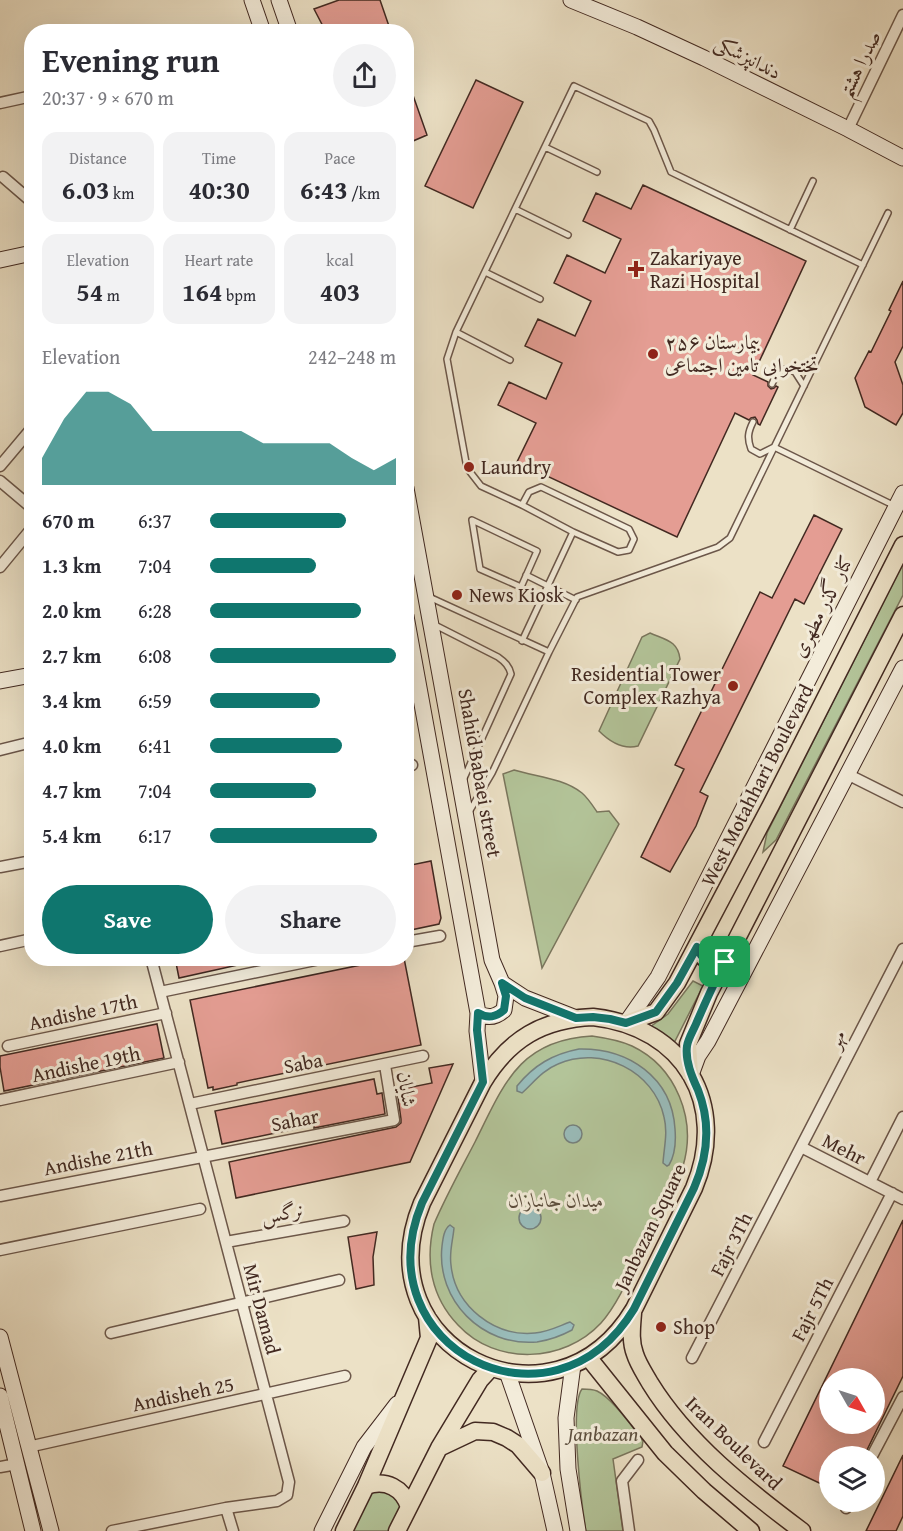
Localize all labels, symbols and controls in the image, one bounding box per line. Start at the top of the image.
street label: صدرا هشتم [830,25,893,105]
street label: دندانپزشکی [710,27,787,86]
text: Evening run [42,36,219,84]
button: share [333,44,396,107]
text: 20:37 · 9 × 670 m [42,83,174,112]
text: Distance [69,146,127,170]
text: Time [202,146,236,170]
text: Pace [325,146,355,170]
text: 6.03 [62,170,110,209]
text: 40:30 [188,170,250,209]
text: 6:43 [300,170,348,209]
text: km [110,181,134,205]
text: /km [348,181,380,205]
place label: Zakariyaye Razi Hospital [650,243,760,295]
text: Elevation [67,248,129,272]
text: Heart rate [185,248,253,272]
text: kcal [326,248,354,272]
marker: Zakariyaye Razi Hospital [627,260,645,278]
text: 54 [76,272,103,311]
text: 164 [182,272,222,311]
text: 403 [320,272,360,311]
text: m [103,283,120,307]
text: bpm [222,283,256,307]
place label: بیمارستان ۲۵۶ تختخوابی تامین اجتماعی [665,327,819,380]
text: Elevation [42,342,120,371]
text: 242–248 m [308,342,396,371]
marker: بیمارستان ۲۵۶ تختخوابی تامین اجتماعی [646,347,660,361]
place label: Laundry [481,452,551,481]
marker: Laundry [462,460,476,474]
text: 670 m [42,506,95,535]
text: 6:37 [138,506,172,535]
street label: کنار گذر مطهری [783,550,860,662]
text: 1.3 km [42,551,101,580]
text: 7:04 [138,551,172,580]
place label: News Kiosk [469,580,565,609]
marker: News Kiosk [450,588,464,602]
text: 2.0 km [42,596,101,625]
text: 6:28 [138,596,172,625]
text: 2.7 km [42,641,101,670]
text: 6:08 [138,641,172,670]
place label: Residential Tower Complex Razhya [571,659,722,711]
street label: West Motahhari Boulevard [693,678,820,891]
marker: Residential Tower Complex Razhya [726,679,740,693]
text: 3.4 km [42,686,101,715]
text: 6:59 [138,686,172,715]
street label: Shahid Babaei street [451,686,510,860]
text: 4.0 km [42,731,101,760]
text: 6:41 [138,731,172,760]
text: 4.7 km [42,776,101,805]
text: 7:04 [138,776,172,805]
text: 5.4 km [42,821,101,850]
text: 6:17 [138,821,172,850]
button: Save [42,885,213,954]
button: Share [225,885,396,954]
pin [699,936,750,987]
icon: arrive [708,945,741,978]
street label: Andishe 17th [26,986,140,1037]
street label: مهر [818,1024,853,1055]
street label: Andishe 19th [29,1038,143,1089]
street label: Saba [281,1044,325,1080]
street label: شایان [390,1069,425,1109]
street label: Sahar [269,1101,321,1138]
street label: Mehr [817,1125,871,1172]
street label: Andishe 21th [41,1133,155,1182]
street label: Janbazan Square [605,1158,693,1298]
park label: میدان جانبازان [508,1185,604,1214]
street label: نرگس [258,1195,305,1230]
street label: Fajr 3Th [702,1207,759,1281]
street label: Mir Damad [236,1260,289,1358]
street label: Fajr 5Th [783,1272,840,1346]
place label: Shop [673,1312,715,1341]
marker: Shop [654,1320,668,1334]
north arrow [819,1368,885,1434]
map controls [819,1368,885,1512]
street label: Andisheh 25 [129,1369,236,1418]
street label: Iran Boulevard [680,1389,789,1496]
park label: Janbazan [565,1419,638,1448]
button: layers [819,1446,885,1512]

